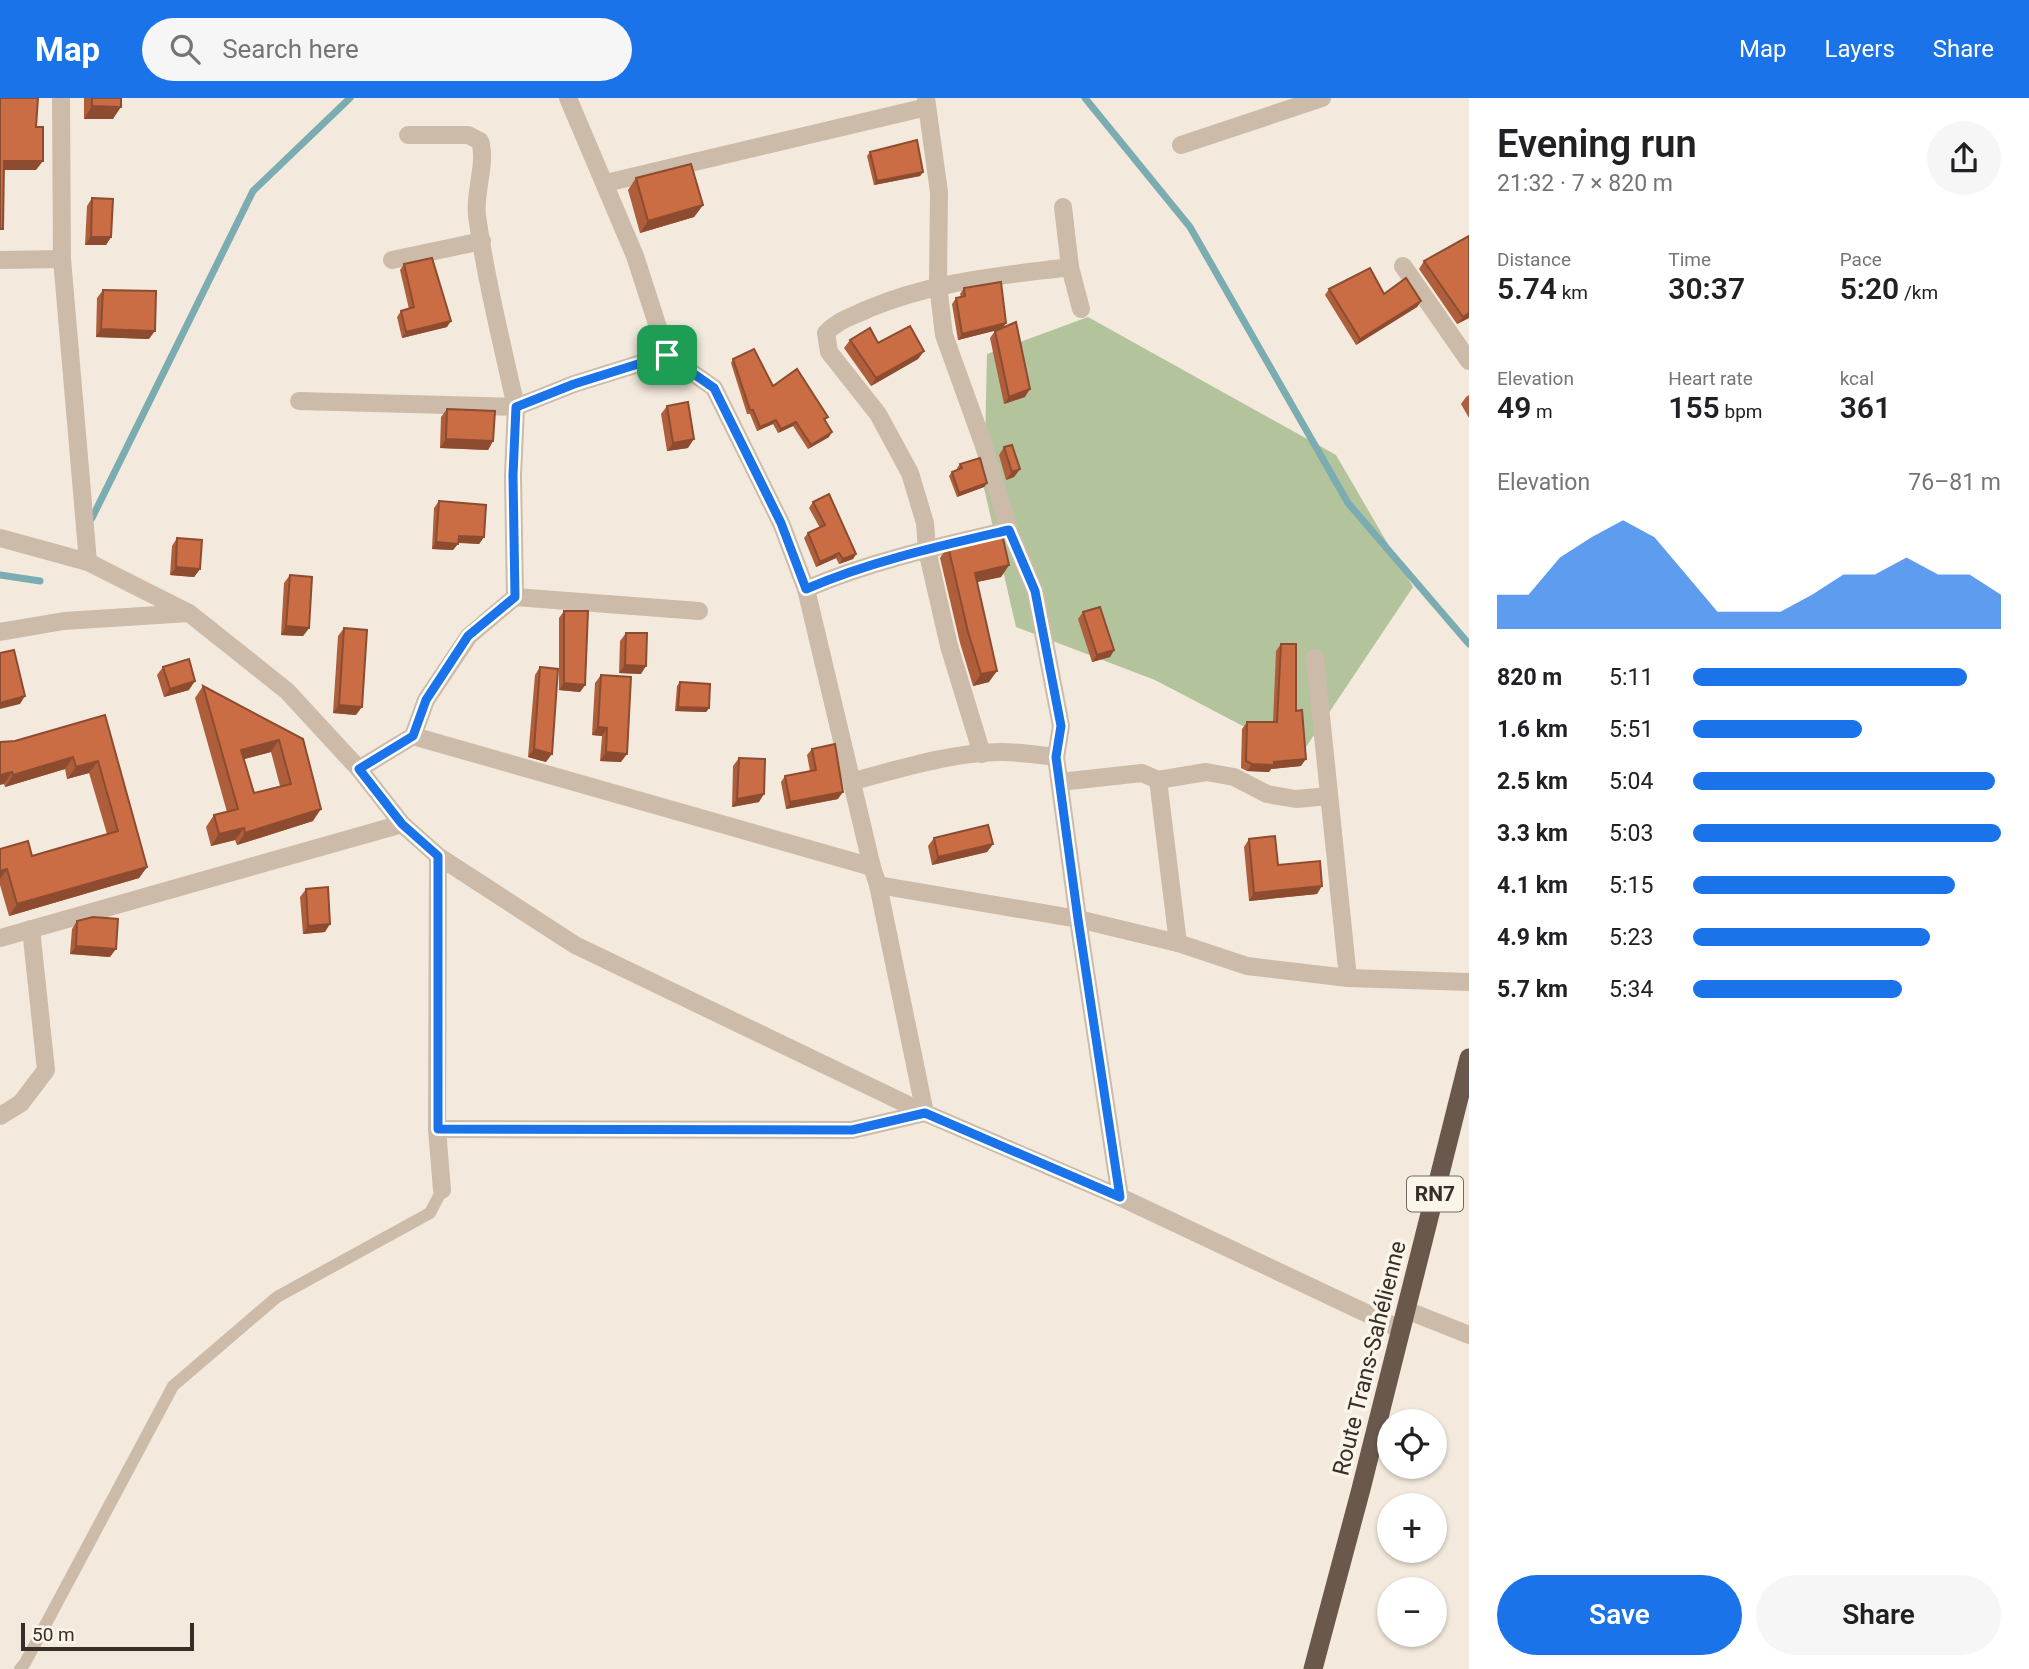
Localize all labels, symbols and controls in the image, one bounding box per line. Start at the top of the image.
search box [142,18,632,81]
text: Map [35,30,100,69]
icon: search [166,30,204,68]
text: Search here [222,34,359,64]
text: Map [1739,35,1787,63]
text: Layers [1825,35,1895,63]
text: Share [1933,35,1994,63]
button: share [1927,121,2001,195]
text: Evening run [1497,122,1697,166]
text: 21:32 · 7 × 820 m [1497,170,1673,197]
text: Distance [1497,248,1571,271]
text: Time [1668,248,1711,271]
text: Pace [1840,248,1882,271]
text: 5.74 [1497,271,1557,306]
text: 30:37 [1668,271,1745,306]
text: 5:20 [1840,271,1899,306]
text: km [1557,281,1588,304]
text: /km [1899,281,1938,304]
pin [637,325,697,385]
icon: arrive [648,336,686,374]
text: Elevation [1497,367,1574,390]
text: Heart rate [1668,367,1753,390]
text: kcal [1840,367,1874,390]
text: 49 [1497,390,1531,425]
text: 155 [1668,390,1720,425]
text: 361 [1840,390,1891,425]
text: m [1531,400,1553,423]
text: bpm [1720,400,1762,423]
text: Elevation [1497,469,1590,496]
text: 76–81 m [1908,469,2001,496]
text: 820 m [1497,664,1562,691]
text: 5:11 [1609,664,1653,691]
text: 1.6 km [1497,716,1568,743]
text: 5:51 [1609,716,1653,743]
text: 2.5 km [1497,768,1568,795]
text: 5:04 [1609,768,1653,795]
text: 3.3 km [1497,820,1568,847]
text: 5:03 [1609,820,1653,847]
text: 4.1 km [1497,872,1568,899]
text: 5:15 [1609,872,1653,899]
text: 4.9 km [1497,924,1568,951]
text: 5:23 [1609,924,1653,951]
text: 5.7 km [1497,976,1568,1003]
text: 5:34 [1609,976,1653,1003]
road number: RN7 [1407,1176,1463,1212]
street label: Route Trans-Sahélienne [1327,1238,1412,1478]
map controls [1377,1409,1447,1647]
button: locate [1377,1409,1447,1479]
button: + [1377,1493,1447,1563]
button: Save [1497,1575,1742,1655]
button: Share [1756,1575,2001,1655]
button: − [1377,1577,1447,1647]
scale bar [21,1620,194,1652]
text: 50 m [32,1623,75,1646]

